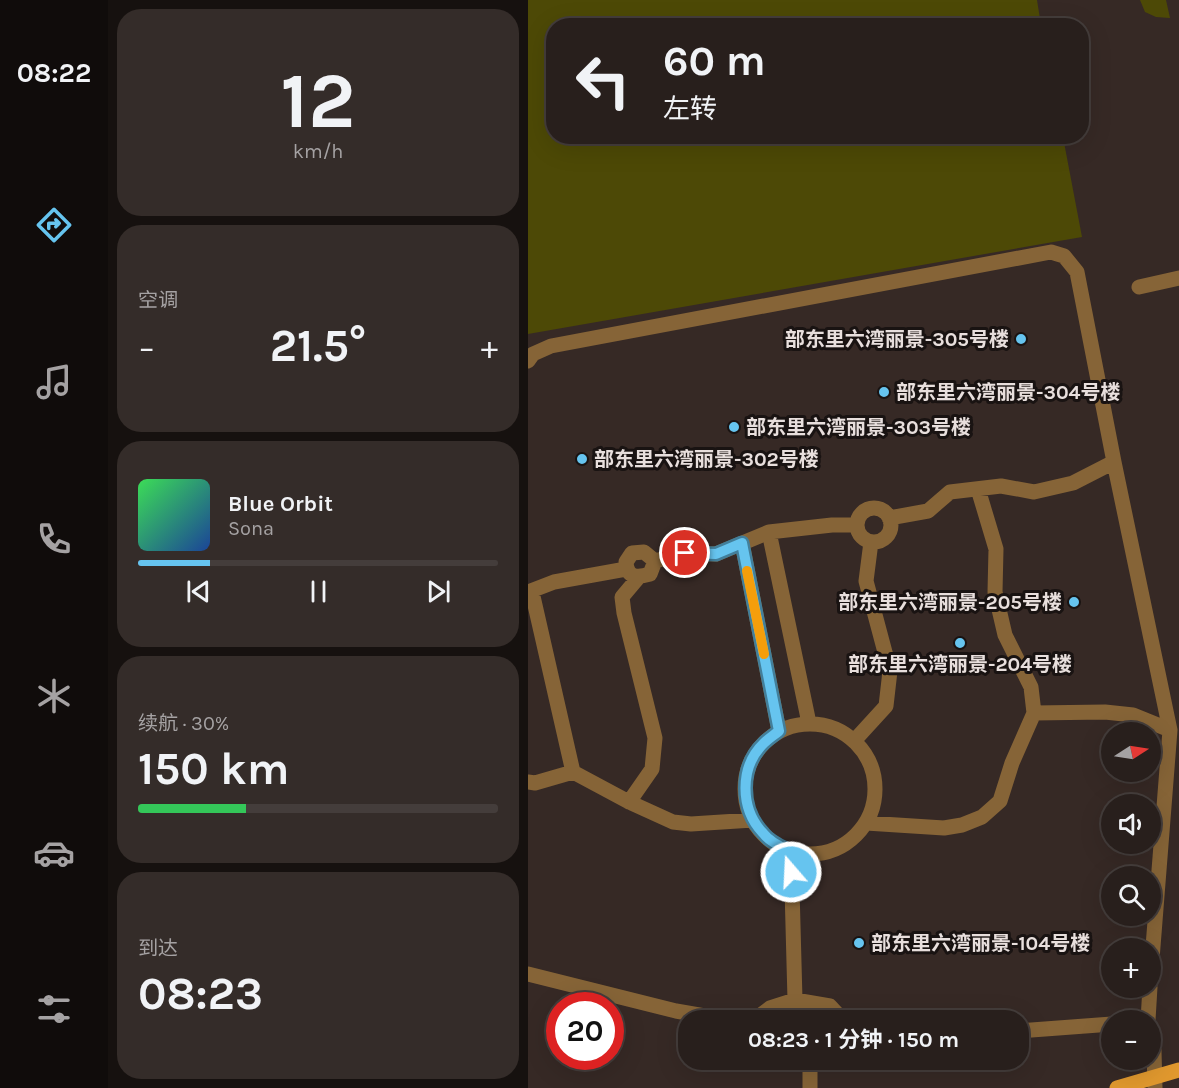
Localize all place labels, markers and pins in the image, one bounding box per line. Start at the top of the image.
place label: 部东里六湾丽景-305号楼 [785,328,1009,351]
marker: 部东里六湾丽景-305号楼 [1014,332,1028,346]
place label: 部东里六湾丽景-304号楼 [896,381,1120,404]
marker: 部东里六湾丽景-304号楼 [877,385,891,399]
place label: 部东里六湾丽景-303号楼 [746,416,971,439]
marker: 部东里六湾丽景-303号楼 [727,420,741,434]
place label: 部东里六湾丽景-302号楼 [594,448,819,471]
marker: 部东里六湾丽景-302号楼 [575,452,589,466]
pin [659,527,710,578]
place label: 部东里六湾丽景-205号楼 [838,591,1062,614]
marker: 部东里六湾丽景-205号楼 [1067,595,1081,609]
marker: 部东里六湾丽景-204号楼 [953,636,967,650]
place label: 部东里六湾丽景-204号楼 [848,653,1072,676]
place label: 部东里六湾丽景-104号楼 [871,932,1090,955]
marker: 部东里六湾丽景-104号楼 [852,936,866,950]

